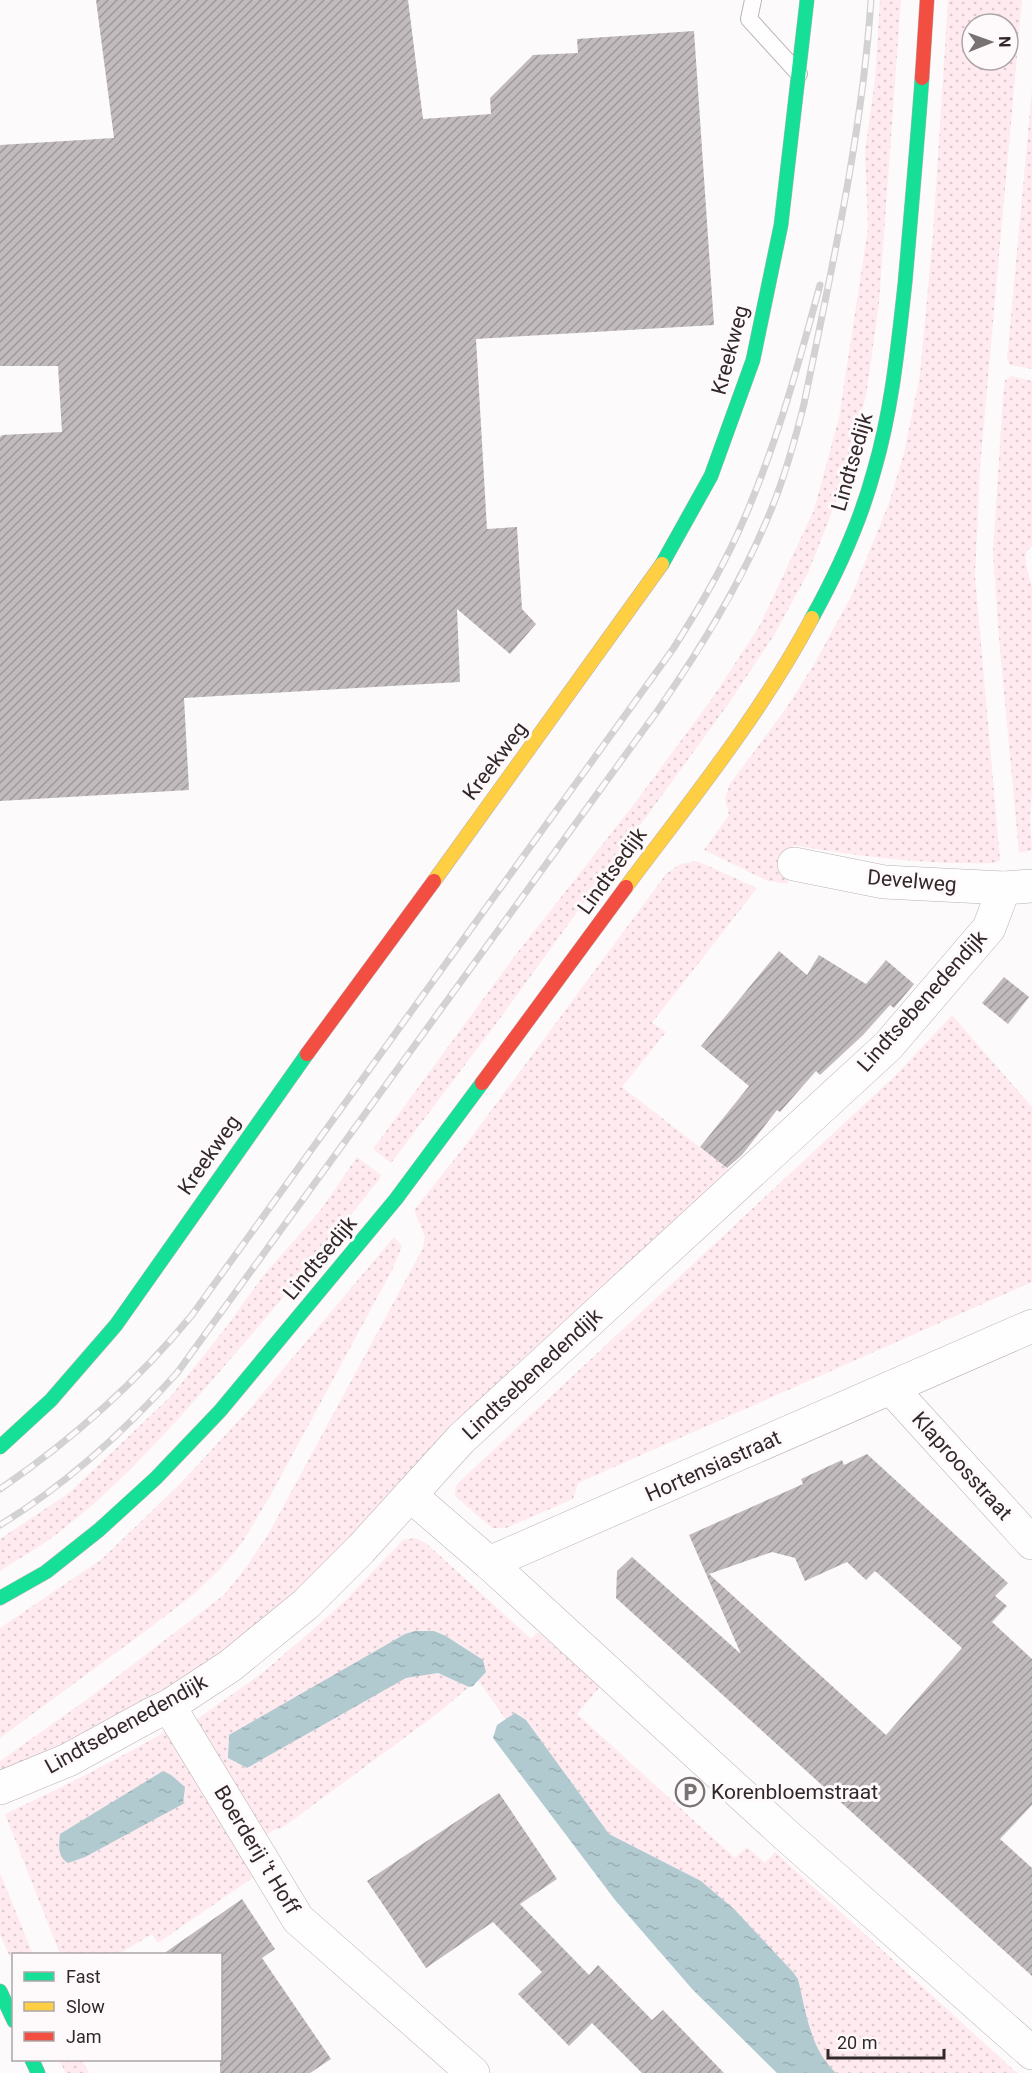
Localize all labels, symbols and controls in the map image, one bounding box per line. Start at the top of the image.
north arrow [960,12,1020,72]
text: N [995,36,1014,48]
street label: Kreekweg [707,303,753,397]
street label: Lindtsedijk [826,410,878,514]
street label: Kreekweg [458,717,532,805]
street label: Lindtsedijk [573,823,652,919]
street label: Develweg [866,865,958,897]
street label: Lindtsebenedendijk [852,925,992,1076]
street label: Kreekweg [173,1111,245,1199]
street label: Lindtsedijk [278,1211,362,1305]
street label: Lindtsebenedendijk [457,1303,607,1445]
street label: Klaproosstraat [907,1407,1017,1525]
street label: Hortensiastraat [642,1425,785,1507]
street label: Lindtsebenedendijk [41,1669,212,1779]
parking icon: Korenbloemstraat [674,1776,706,1808]
place label: Korenbloemstraat [711,1780,878,1804]
street label: Boerderij 't Hoff [209,1781,305,1919]
legend [12,1953,222,2061]
text: Fast [66,1966,101,1987]
text: Slow [66,1996,105,2017]
scale bar [828,2022,944,2060]
text: Jam [66,2026,102,2047]
text: 20 m [837,2032,877,2053]

